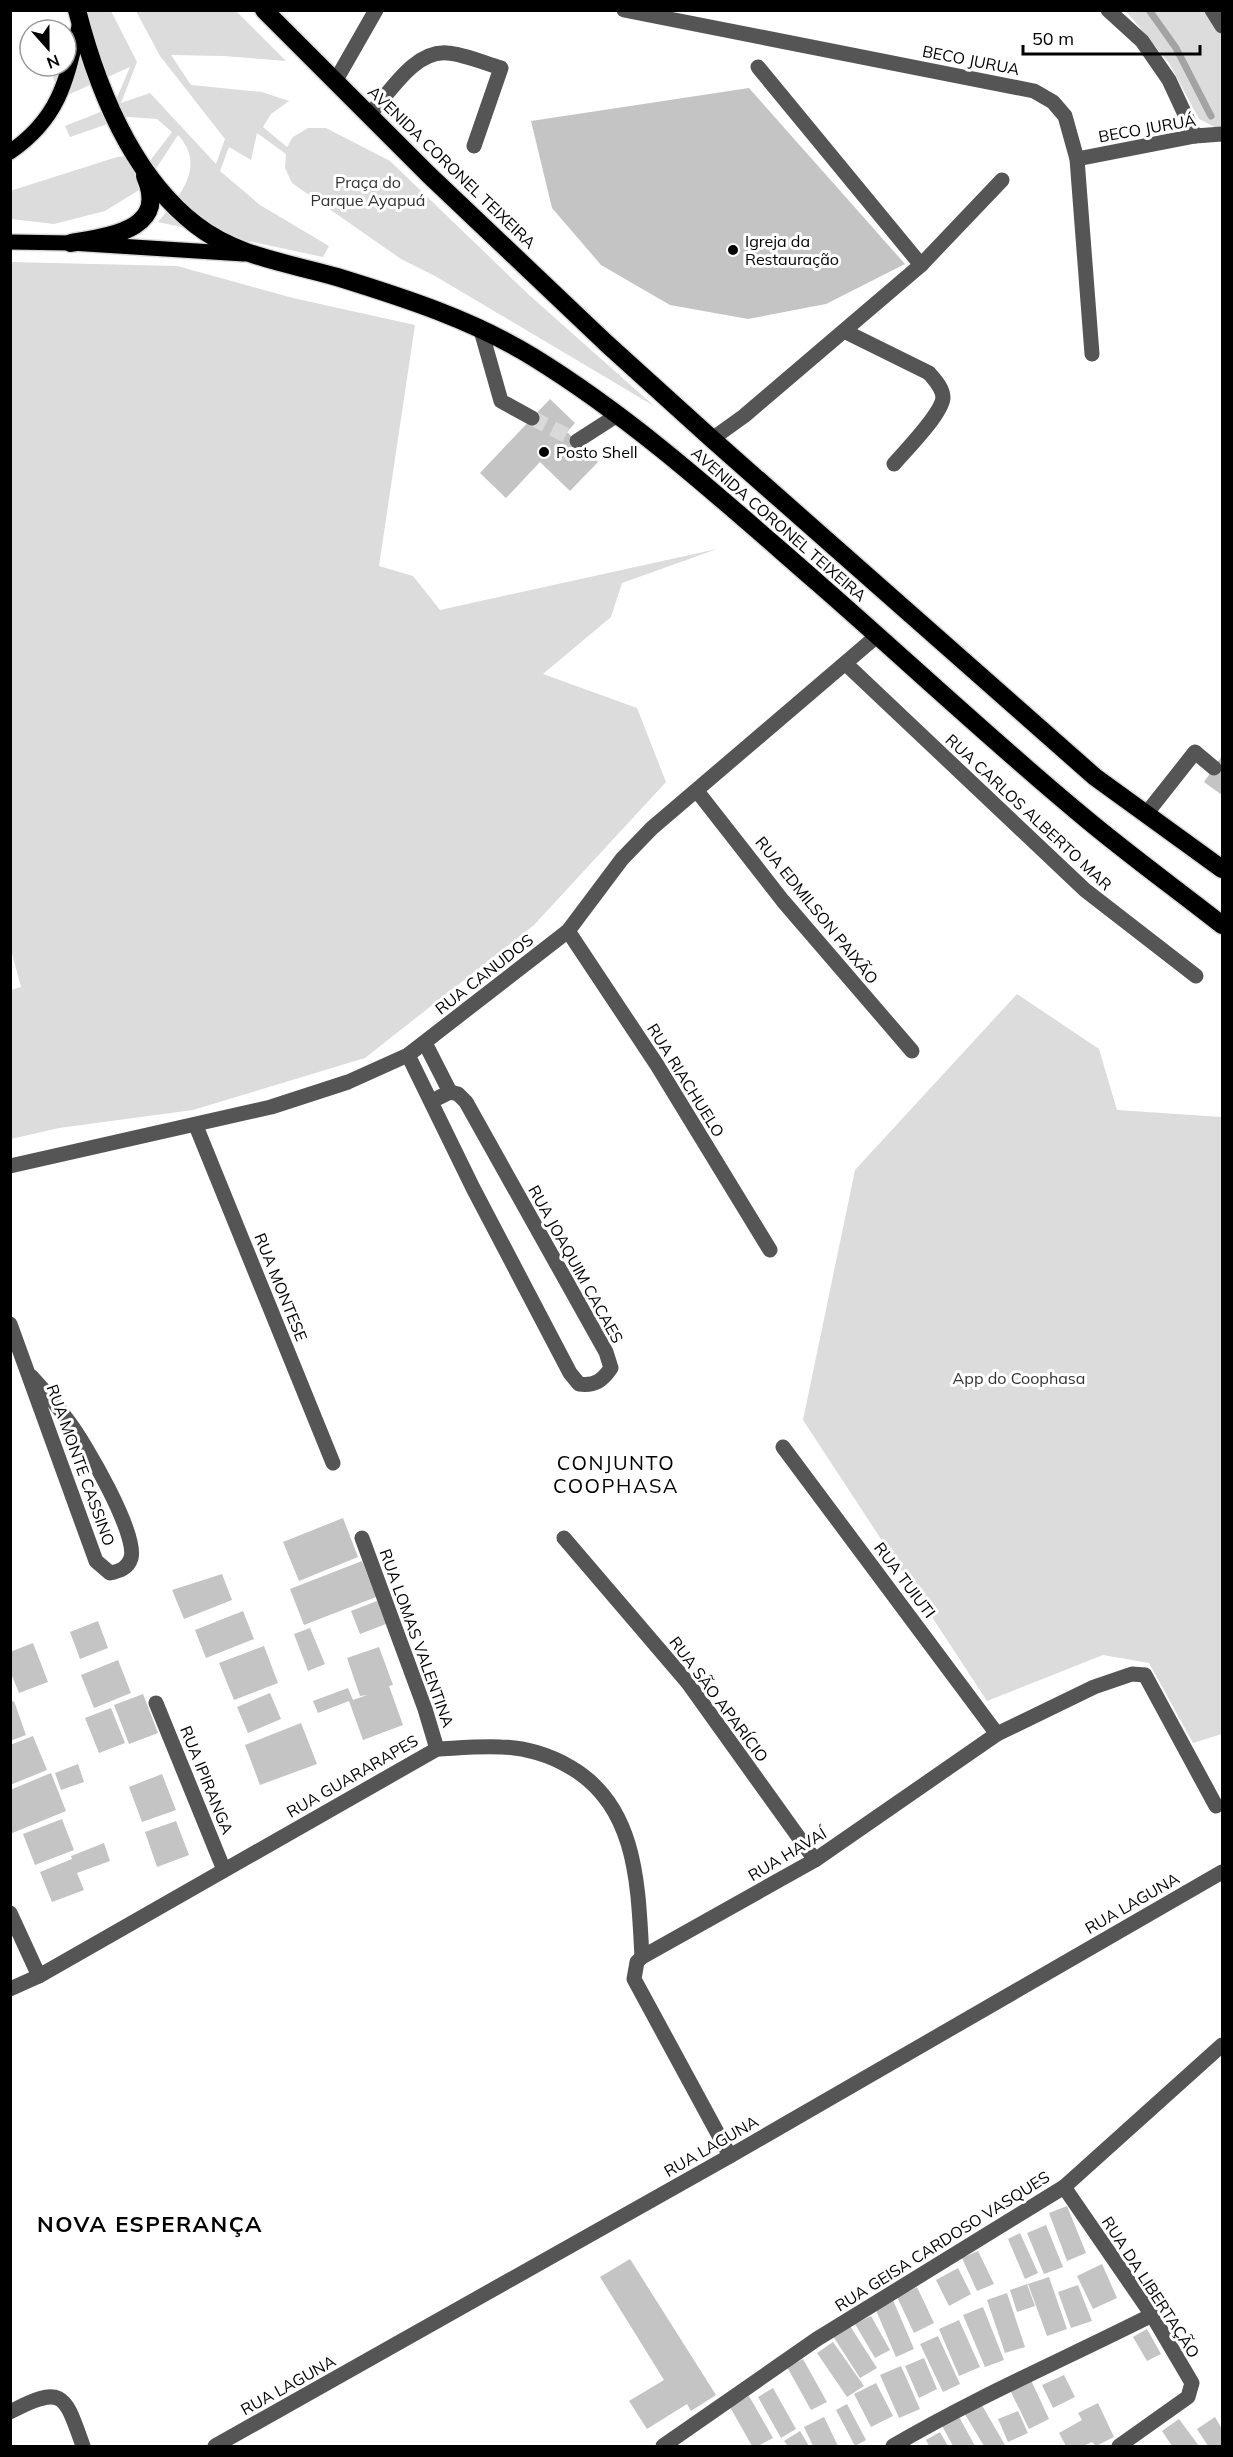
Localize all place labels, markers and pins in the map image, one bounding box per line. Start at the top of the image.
place label: Igreja da Restauração [745,231,839,269]
marker: Igreja da Restauração [726,243,740,257]
place label: Posto Shell [556,442,638,462]
marker: Posto Shell [537,445,551,459]

